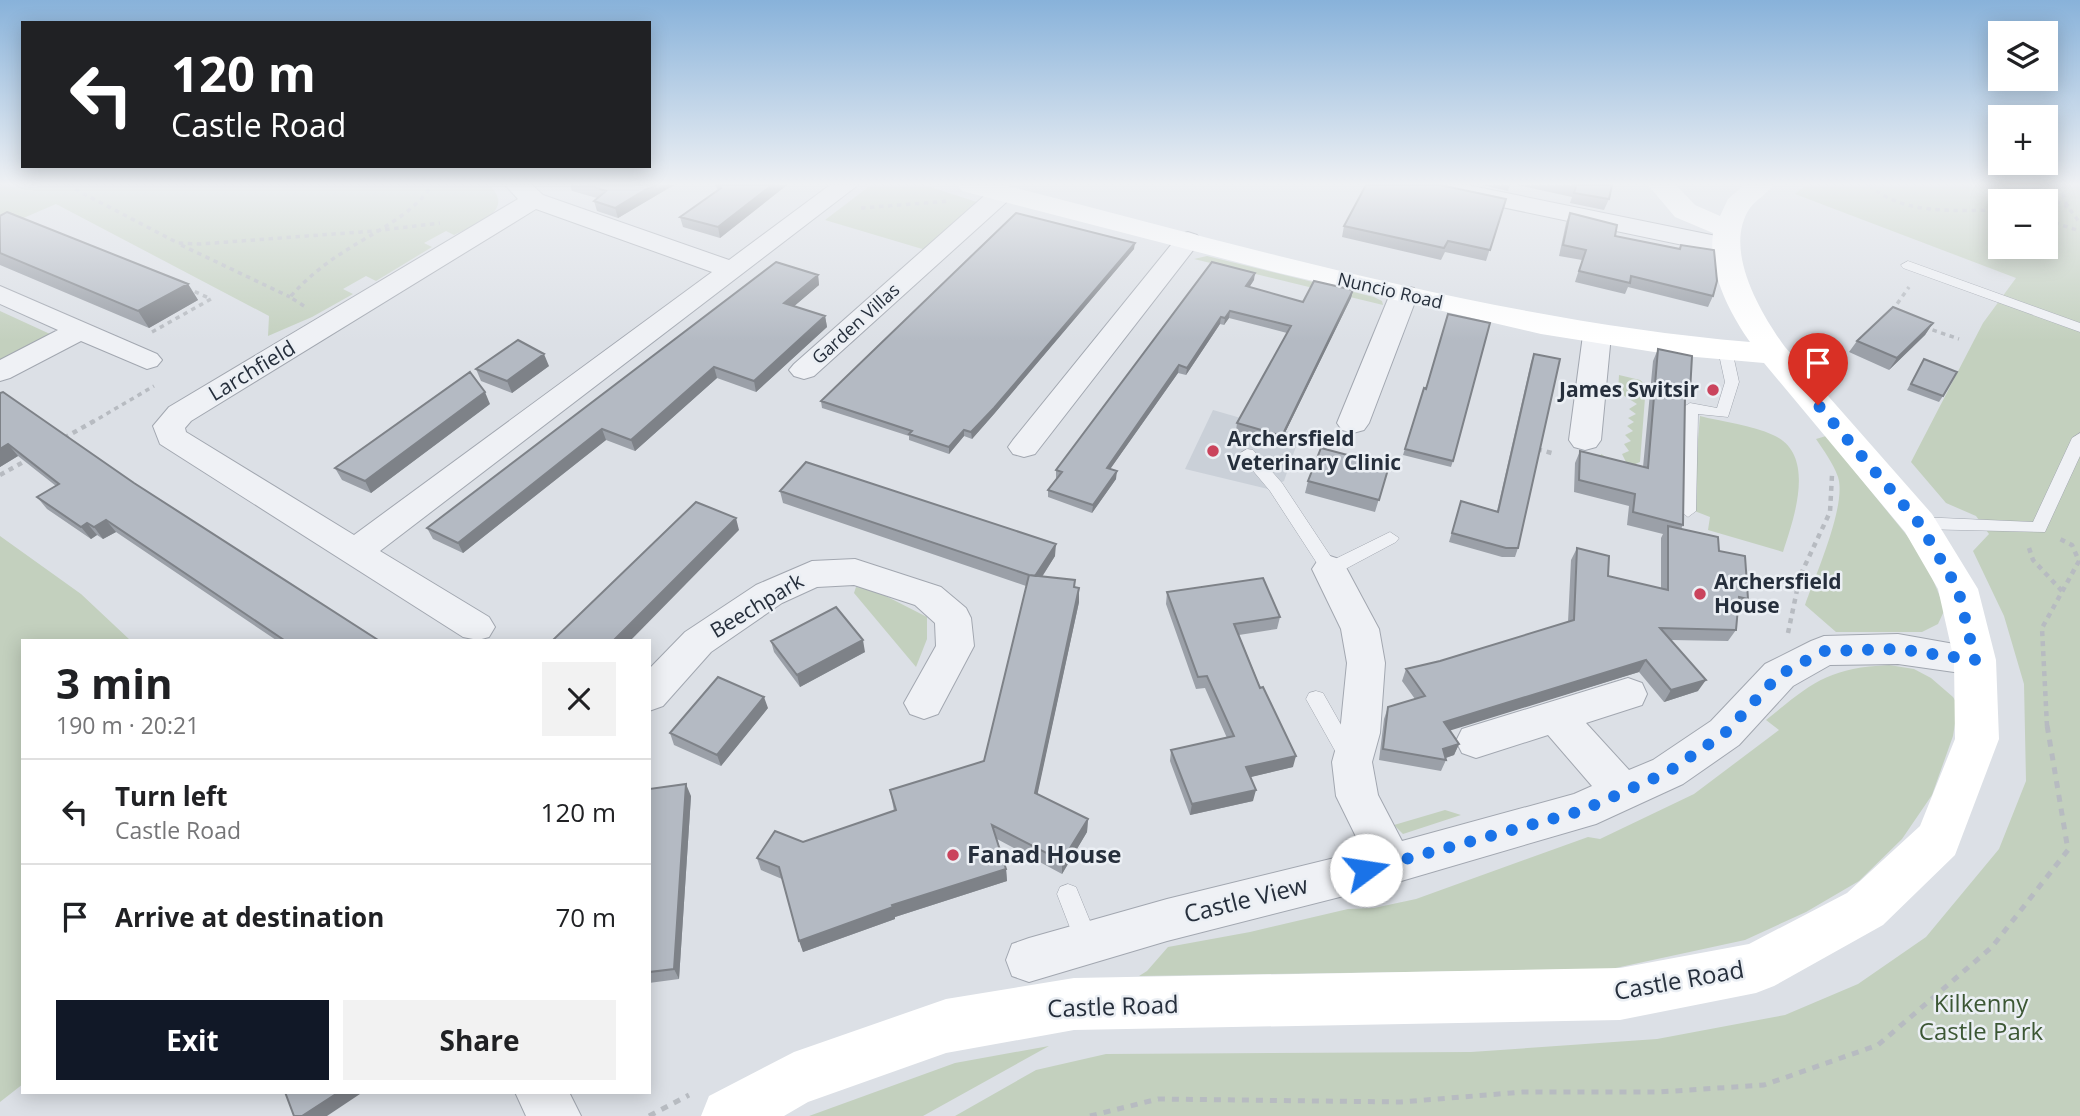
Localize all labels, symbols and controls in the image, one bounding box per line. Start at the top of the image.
map controls [1988,21,2058,259]
button: layers [1988,21,2058,91]
text: 120 m [171,40,316,106]
icon: left [56,49,147,140]
text: Castle Road [171,103,346,146]
button: + [1988,105,2058,175]
button: − [1988,189,2058,259]
street label: Nuncio Road [1335,266,1445,314]
street label: Garden Villas [806,277,904,369]
street label: Larchfield [203,333,300,407]
pin [1788,333,1848,405]
icon: arrive [1799,344,1837,382]
place label: James Switsir [1557,375,1699,403]
marker: James Switsir [1705,382,1721,398]
place label: Archersfield Veterinary Clinic [1227,424,1401,476]
marker: Archersfield Veterinary Clinic [1205,443,1221,459]
street label: Beechpark [705,566,808,644]
place label: Archersfield House [1714,567,1842,619]
marker: Archersfield House [1692,586,1708,602]
text: 3 min [56,654,173,711]
button: close [542,662,616,736]
text: 190 m · 20:21 [56,709,199,741]
text: Turn left [115,778,227,814]
icon: left [56,793,94,831]
text: 120 m [541,794,616,830]
text: Castle Road [115,814,241,846]
position arrow [1329,833,1403,907]
place label: Fanad House [967,837,1121,870]
marker: Fanad House [945,847,961,863]
street label: Castle View [1180,867,1311,930]
icon: arrive [56,898,94,936]
text: Arrive at destination [115,899,384,935]
text: 70 m [555,899,616,935]
street label: Castle Road [1611,952,1746,1007]
park label: Kilkenny Castle Park [1919,986,2044,1047]
street label: Castle Road [1047,987,1179,1024]
button: Exit [56,1000,329,1080]
button: Share [343,1000,616,1080]

